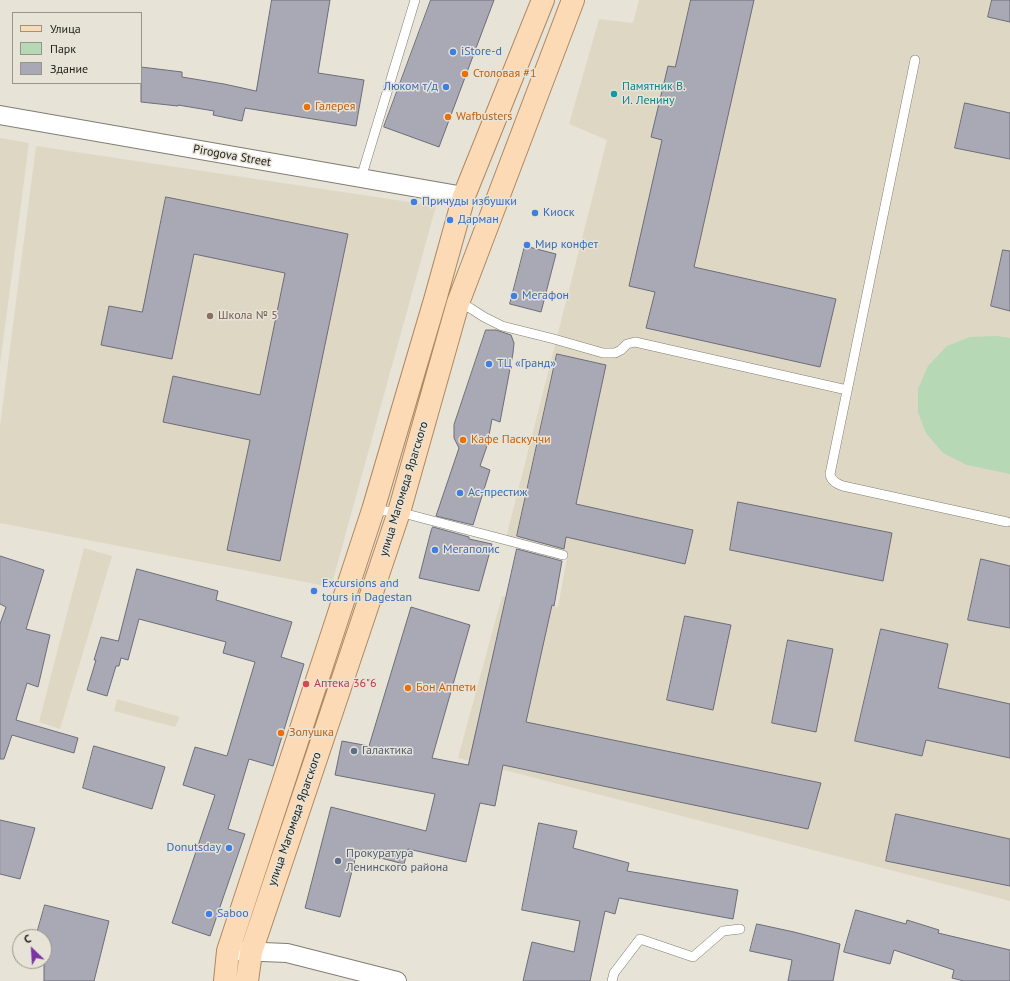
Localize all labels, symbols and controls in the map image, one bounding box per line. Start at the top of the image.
legend [12,12,142,84]
text: Улица [50,21,81,36]
text: Парк [50,41,76,56]
place label: iStore-d [461,45,502,59]
marker: iStore-d [448,47,458,57]
text: Здание [50,61,88,76]
place label: Столовая #1 [473,67,536,81]
marker: Столовая #1 [460,69,470,79]
place label: Люком т/д [383,80,438,94]
place label: Памятник В. И. Ленину [622,80,686,108]
marker: Люком т/д [441,82,451,92]
marker: Памятник В. И. Ленину [609,89,619,99]
place label: Галерея [315,100,355,114]
marker: Галерея [302,102,312,112]
place label: Wafbusters [456,110,512,124]
marker: Wafbusters [443,112,453,122]
street label: Pirogova Street [192,142,272,170]
place label: Причуды избушки [422,195,517,209]
marker: Причуды избушки [409,197,419,207]
place label: Киоск [543,206,574,220]
marker: Киоск [530,208,540,218]
place label: Дарман [458,213,499,227]
marker: Дарман [445,215,455,225]
place label: Мир конфет [535,238,598,252]
marker: Мир конфет [522,240,532,250]
place label: Мегафон [522,289,569,303]
marker: Мегафон [509,291,519,301]
place label: Школа № 5 [218,309,278,323]
marker: Школа № 5 [205,311,215,321]
place label: ТЦ «Гранд» [497,357,556,371]
marker: ТЦ «Гранд» [484,359,494,369]
street label: улица Магомеда Ярагского [377,420,431,558]
place label: Кафе Паскуччи [471,433,551,447]
marker: Кафе Паскуччи [458,435,468,445]
place label: Ас-престиж [468,486,527,500]
marker: Ас-престиж [455,488,465,498]
place label: Мегаполис [443,543,500,557]
marker: Мегаполис [430,545,440,555]
place label: Excursions and tours in Dagestan [322,577,412,605]
marker: Excursions and tours in Dagestan [309,586,319,596]
place label: Аптека 36"6 [314,677,377,691]
marker: Аптека 36"6 [301,679,311,689]
place label: Бон Аппети [416,681,476,695]
marker: Бон Аппети [403,683,413,693]
place label: Золушка [289,726,334,740]
marker: Золушка [276,728,286,738]
place label: Галактика [362,744,413,758]
marker: Галактика [349,746,359,756]
street label: улица Магомеда Ярагского [265,750,325,888]
place label: Donutsday [167,841,221,855]
marker: Donutsday [224,843,234,853]
place label: Прокуратура Ленинского района [346,847,448,875]
marker: Прокуратура Ленинского района [333,856,343,866]
place label: Saboo [217,907,249,921]
marker: Saboo [204,909,214,919]
north arrow [12,929,52,969]
text: С [22,931,33,947]

